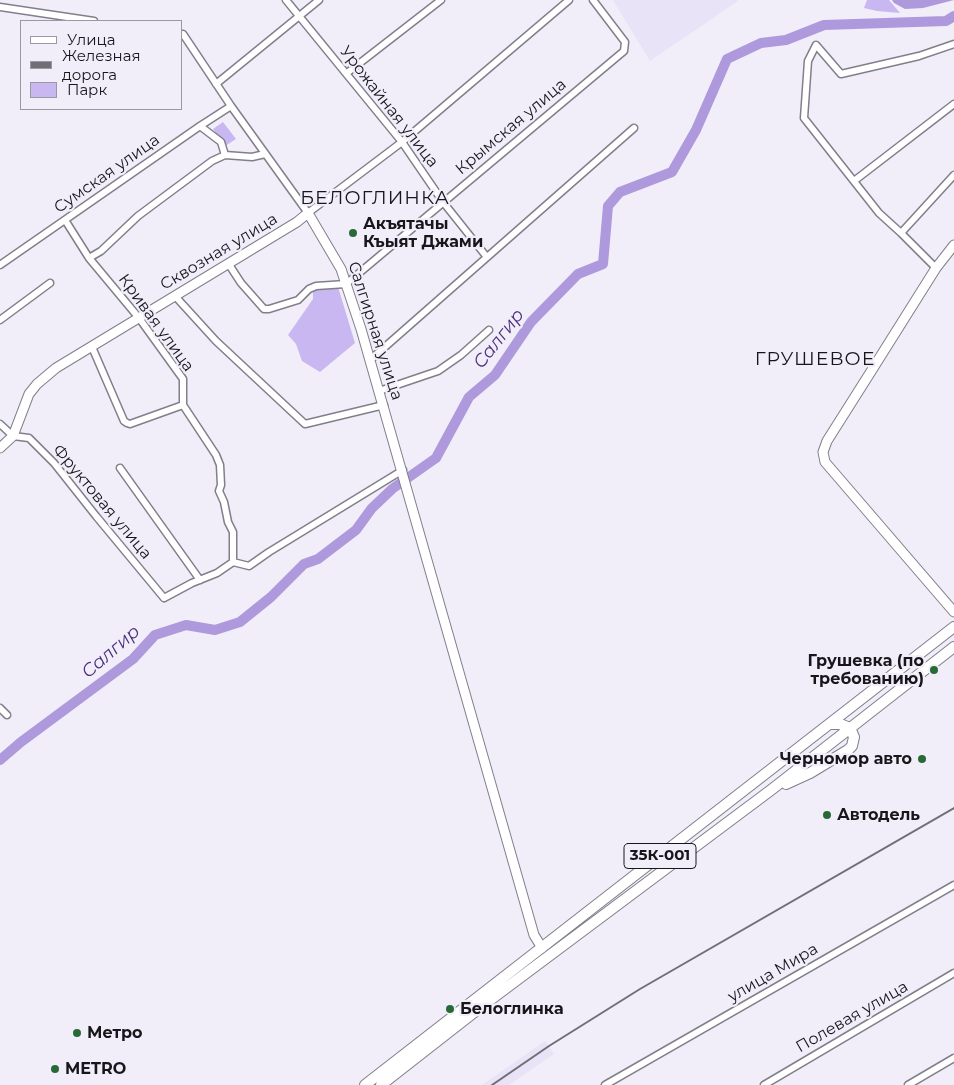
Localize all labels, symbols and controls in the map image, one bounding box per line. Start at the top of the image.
legend [20,20,182,110]
text: Улица [67,30,115,49]
street label: Урожайная улица [336,43,442,171]
text: Железная дорога [62,46,141,84]
street label: Крымская улица [452,75,570,179]
text: Парк [67,80,107,99]
street label: Сумская улица [51,130,163,218]
district label: БЕЛОГЛИНКА [299,187,451,209]
street label: Сквозная улица [157,209,281,295]
place label: Акъятачы Къыят Джами [363,214,483,252]
marker: Акъятачы Къыят Джами [347,227,359,239]
street label: Салгирная улица [344,259,406,403]
street label: Кривая улица [114,270,198,376]
water label: Салгир [469,305,529,373]
district label: ГРУШЕВОЕ [754,348,876,370]
street label: Фруктовая улица [48,441,156,563]
water label: Салгир [78,621,144,683]
place label: Грушевка (по требованию) [808,651,924,689]
marker: Грушевка (по требованию) [928,664,940,676]
place label: Черномор авто [780,749,912,769]
marker: Черномор авто [916,753,928,765]
place label: Автодель [837,805,920,825]
marker: Автодель [821,809,833,821]
road number: 35К-001 [624,844,696,868]
street label: улица Мира [725,939,821,1007]
street label: Полевая улица [793,977,911,1057]
place label: Белоглинка [460,999,564,1019]
marker: Белоглинка [444,1003,456,1015]
place label: Метро [87,1023,143,1043]
marker: Метро [71,1027,83,1039]
place label: METRO [65,1059,126,1079]
marker: METRO [49,1063,61,1075]

